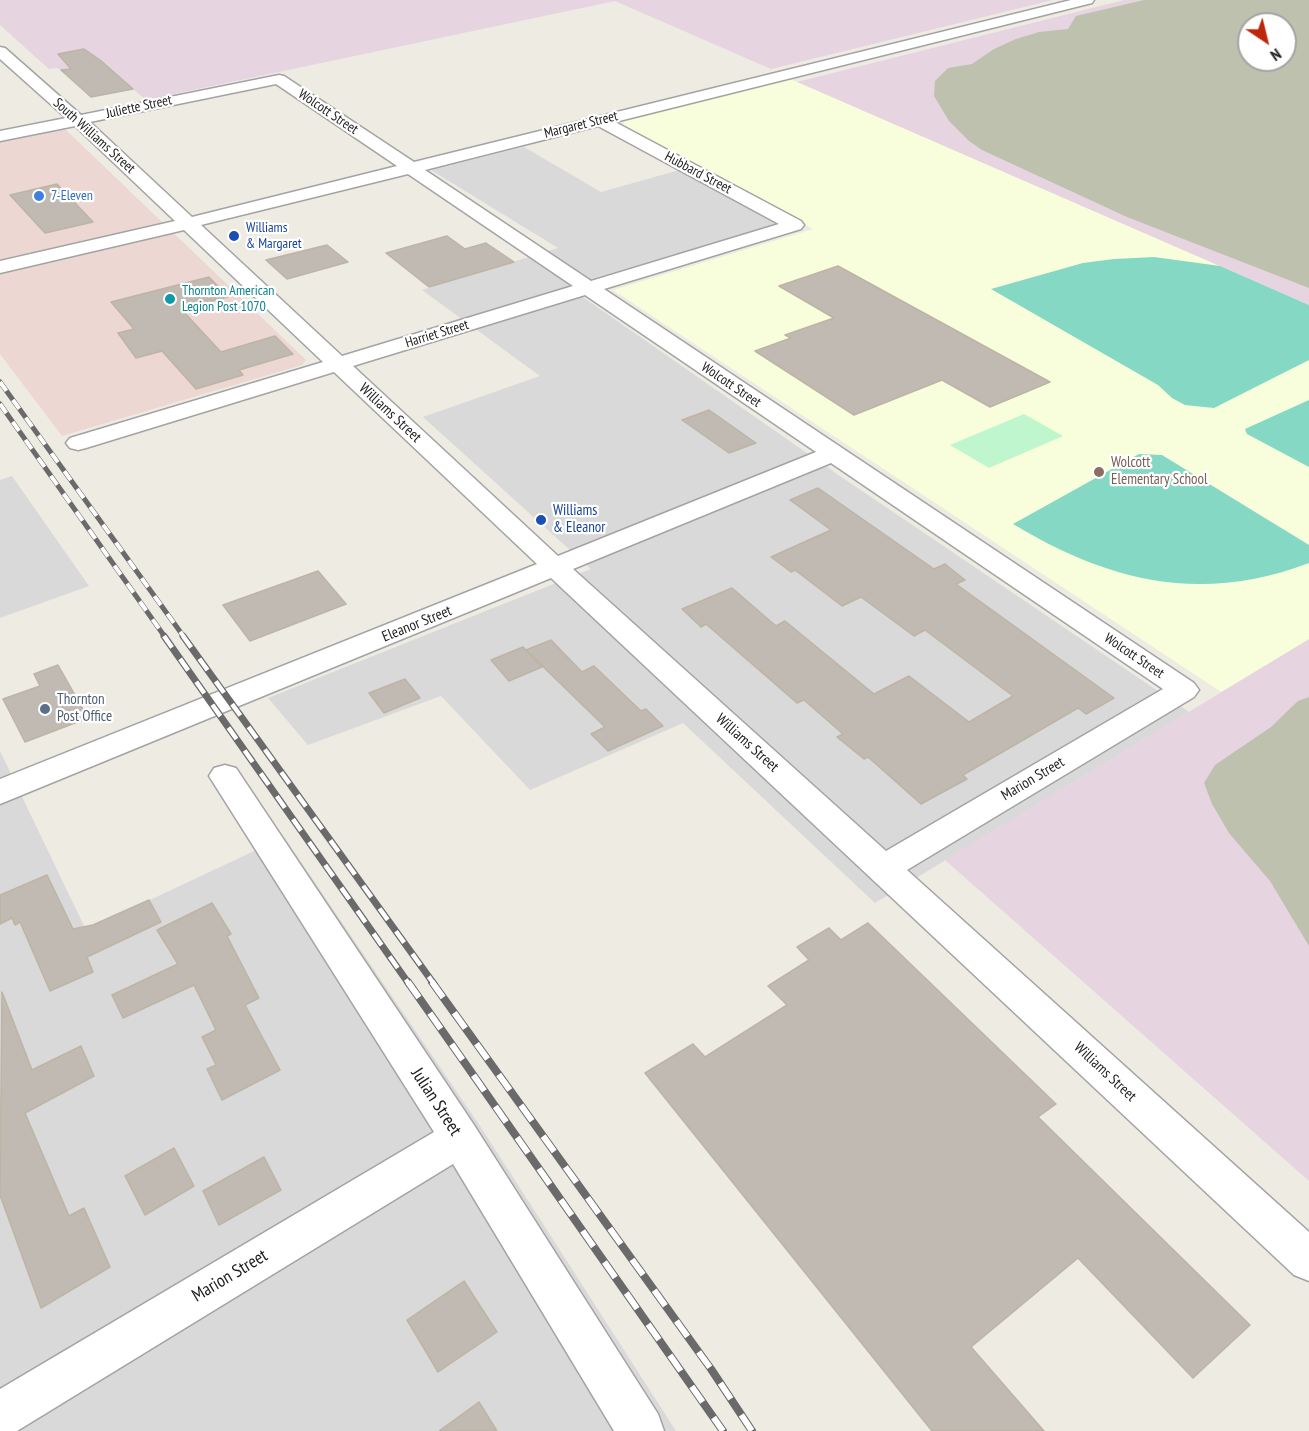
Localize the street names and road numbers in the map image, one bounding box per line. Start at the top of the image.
street label: Wolcott Street [295,86,361,138]
street label: Juliette Street [105,92,173,122]
street label: South Williams Street [50,95,138,177]
street label: Margaret Street [542,108,620,142]
street label: Hubbard Street [662,148,734,198]
street label: Harriet Street [403,316,471,352]
street label: Wolcott Street [698,359,764,411]
street label: Williams Street [355,380,425,446]
street label: Eleanor Street [380,602,454,646]
street label: Wolcott Street [1101,630,1167,682]
street label: Williams Street [712,710,782,776]
street label: Marion Street [998,753,1068,805]
street label: Williams Street [1070,1039,1140,1105]
street label: Julian Street [406,1064,466,1140]
street label: Marion Street [188,1245,272,1307]

